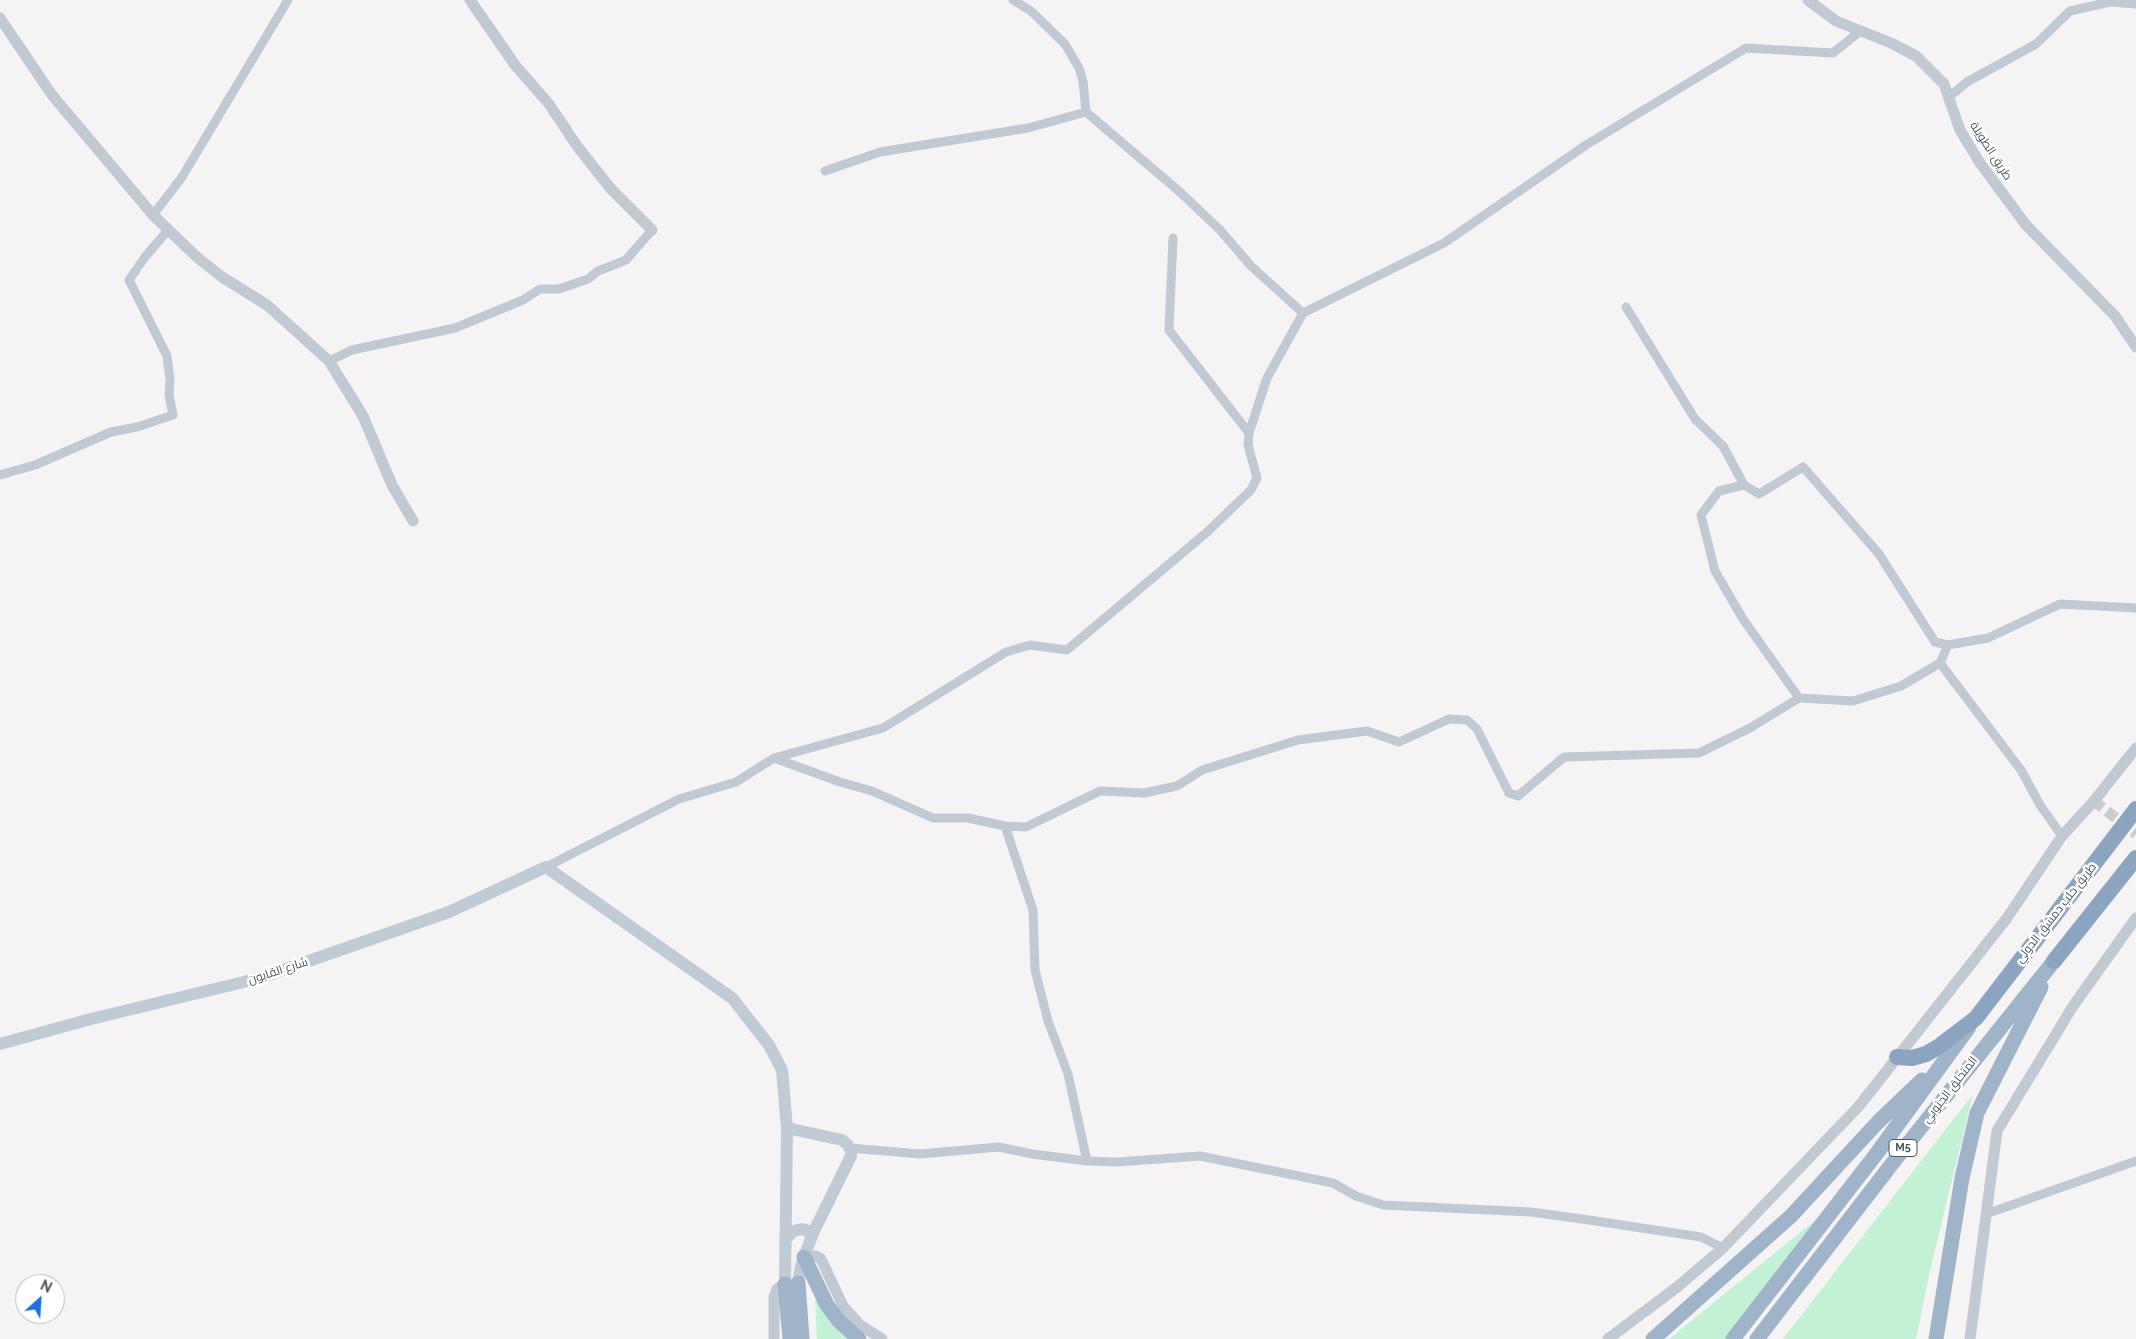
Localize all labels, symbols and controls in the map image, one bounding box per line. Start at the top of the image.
street label: طريق الطويلة [1967,119,2015,183]
street label: طريق حلب دمشق الدولي [2012,860,2100,966]
street label: شارع القابون [246,955,310,987]
street label: المتحلق الجنوبي [1919,1054,1981,1126]
road number: M5 [1889,1140,1917,1156]
north arrow [15,1274,65,1324]
text: N [38,1277,54,1296]

